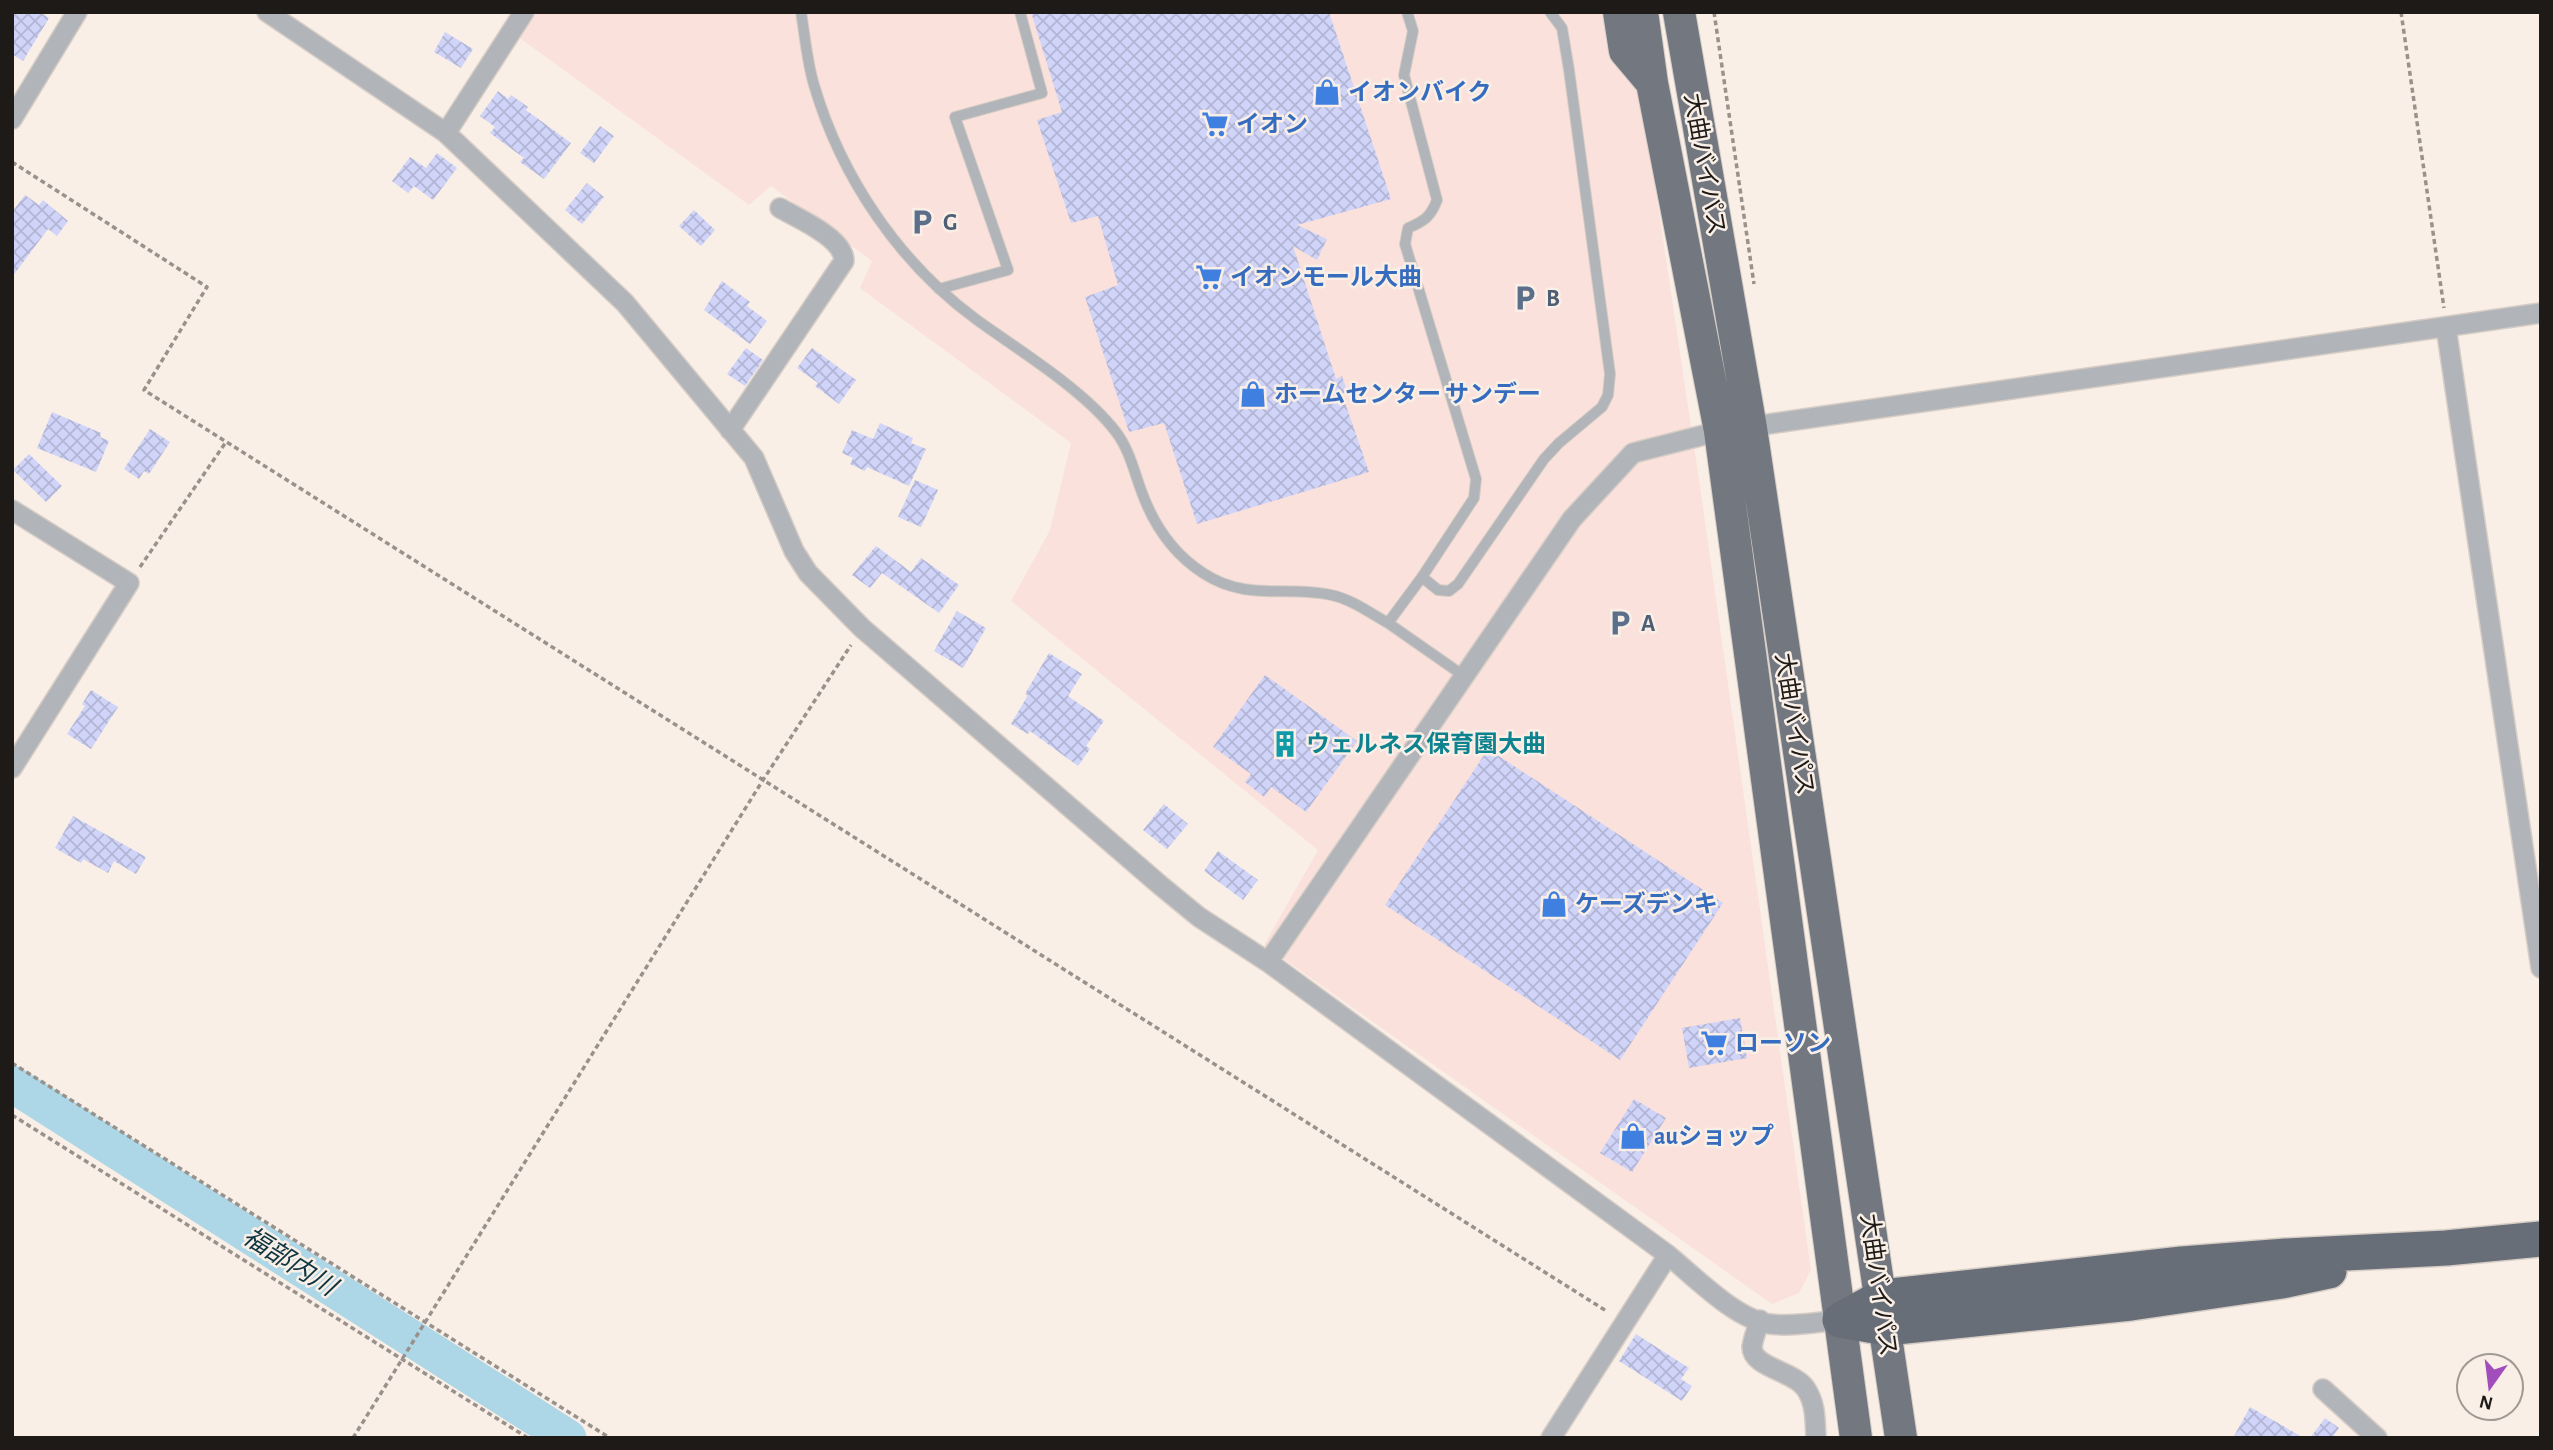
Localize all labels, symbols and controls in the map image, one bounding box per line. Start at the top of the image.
shop icon: イオンバイク [1312,77,1342,107]
place label: イオンバイク [1348,79,1492,105]
street label: 大曲バイパス [1680,91,1729,237]
supermarket icon: イオン [1200,109,1230,139]
place label: イオン [1236,112,1308,137]
parking icon: G [907,207,937,237]
place label: G [943,211,957,235]
supermarket icon: イオンモール大曲 [1194,262,1224,292]
place label: イオンモール大曲 [1230,264,1422,290]
parking icon: B [1510,283,1540,313]
place label: B [1546,287,1560,311]
shop icon: ホームセンター サンデー [1238,379,1268,409]
place label: ホームセンター サンデー [1274,381,1541,407]
parking icon: A [1605,608,1635,638]
place label: A [1641,612,1656,636]
street label: 大曲バイパス [1771,651,1818,797]
building icon: ウェルネス保育園大曲 [1270,729,1300,759]
place label: ウェルネス保育園大曲 [1306,731,1546,757]
shop icon: ケーズデンキ [1539,889,1569,919]
place label: ケーズデンキ [1575,891,1718,917]
supermarket icon: ローソン [1699,1028,1729,1058]
place label: ローソン [1735,1032,1831,1056]
shop icon: auショップ [1618,1121,1648,1151]
place label: auショップ [1654,1123,1774,1149]
street label: 大曲バイパス [1856,1212,1901,1358]
water label: 福部内川 [238,1222,344,1302]
north arrow [2455,1352,2525,1422]
text: N [2478,1391,2495,1413]

